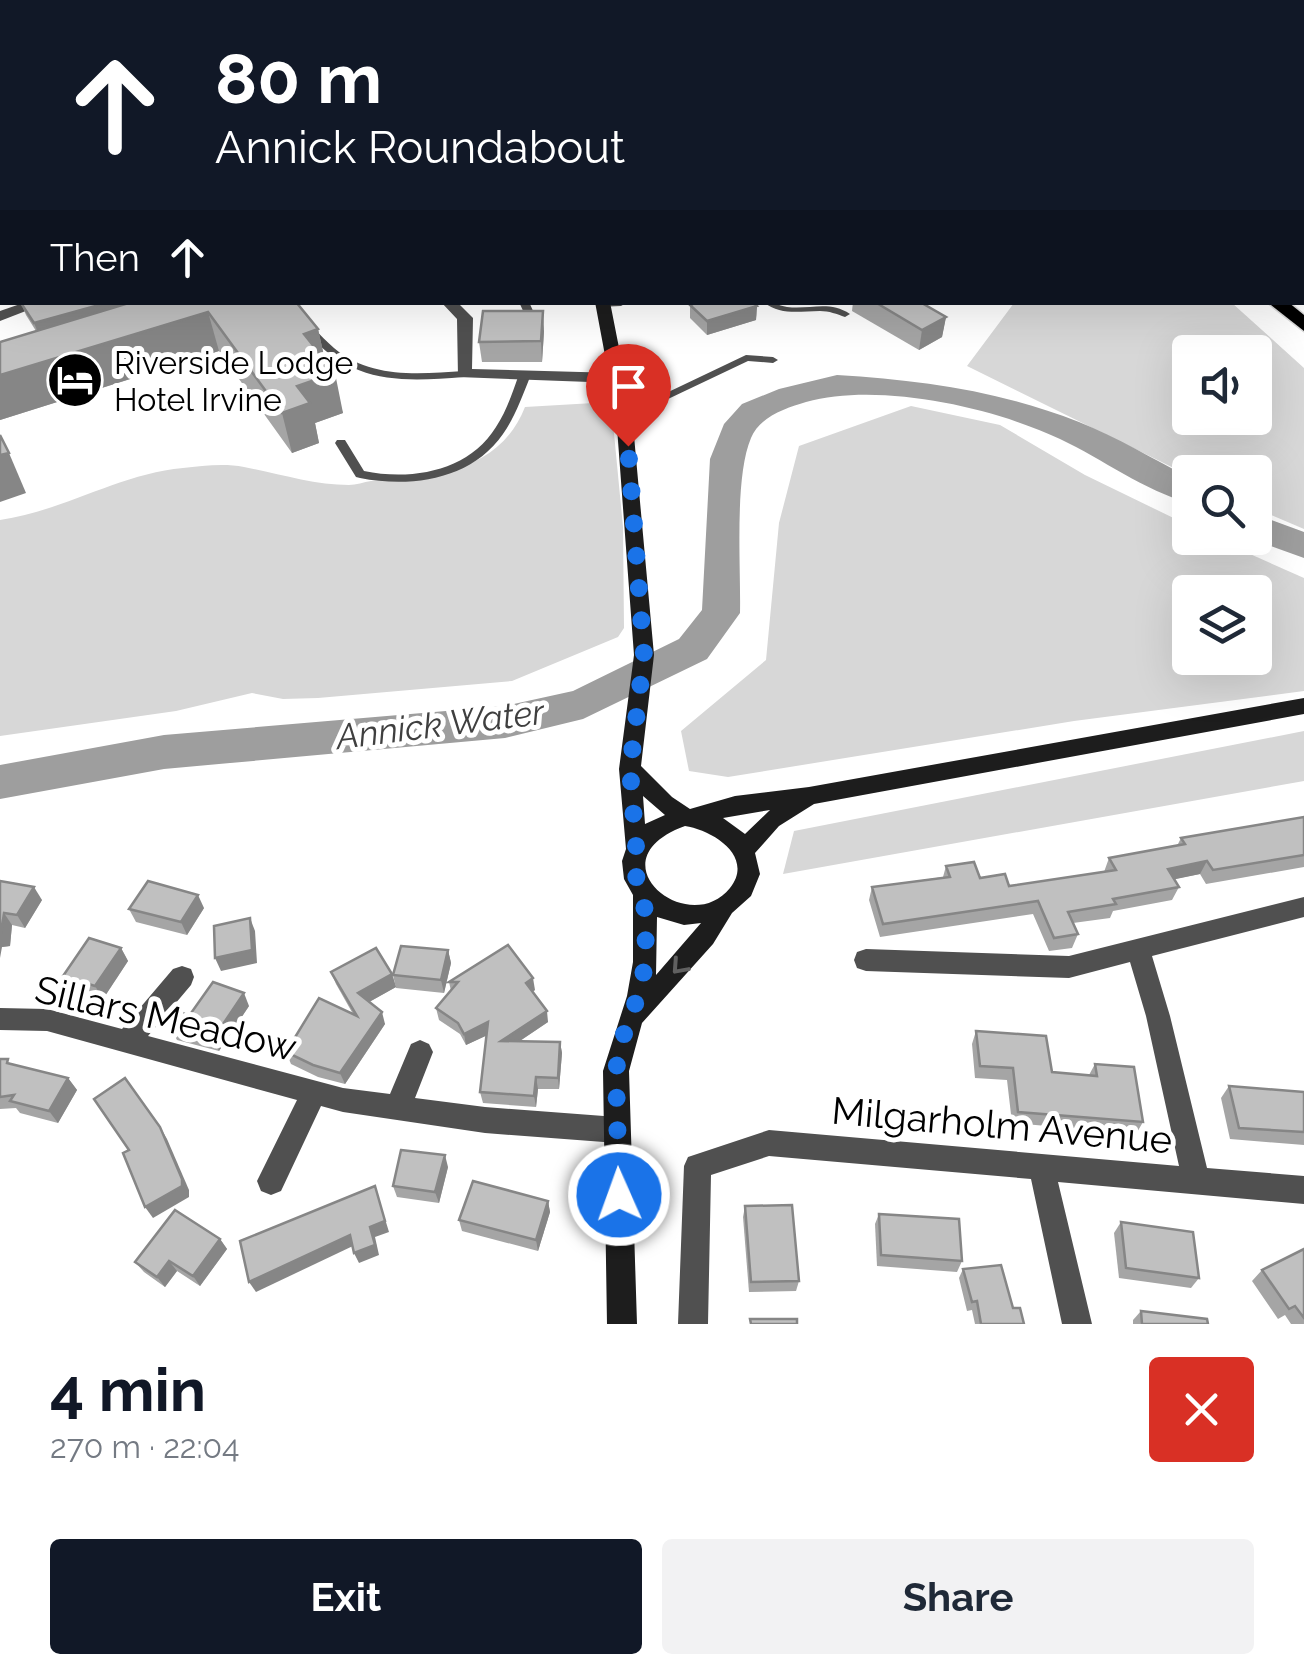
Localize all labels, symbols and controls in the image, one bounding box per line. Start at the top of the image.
text: 80 m [215,37,382,119]
icon: ahead [50,40,180,170]
text: Annick Roundabout [215,121,625,174]
icon: ahead [160,230,215,285]
text: Then [50,235,140,280]
map controls [1172,335,1272,675]
button: sound [1172,335,1272,435]
place label: Riverside Lodge Hotel Irvine [114,344,353,418]
pin [586,344,671,447]
hotel icon: Riverside Lodge Hotel Irvine [45,350,105,410]
icon: arrive [601,359,656,414]
button: search [1172,455,1272,555]
button: layers [1172,575,1272,675]
water label: Annick Water [332,691,547,757]
one-way arrow [673,955,691,974]
street label: Sillars Meadow [31,966,301,1070]
street label: Milgarholm Avenue [830,1088,1174,1162]
position arrow [567,1143,671,1247]
text: 4 min [50,1355,206,1425]
button: close [1149,1357,1254,1462]
text: 270 m · 22:04 [50,1428,240,1465]
button: Exit [50,1539,642,1654]
button: Share [662,1539,1254,1654]

